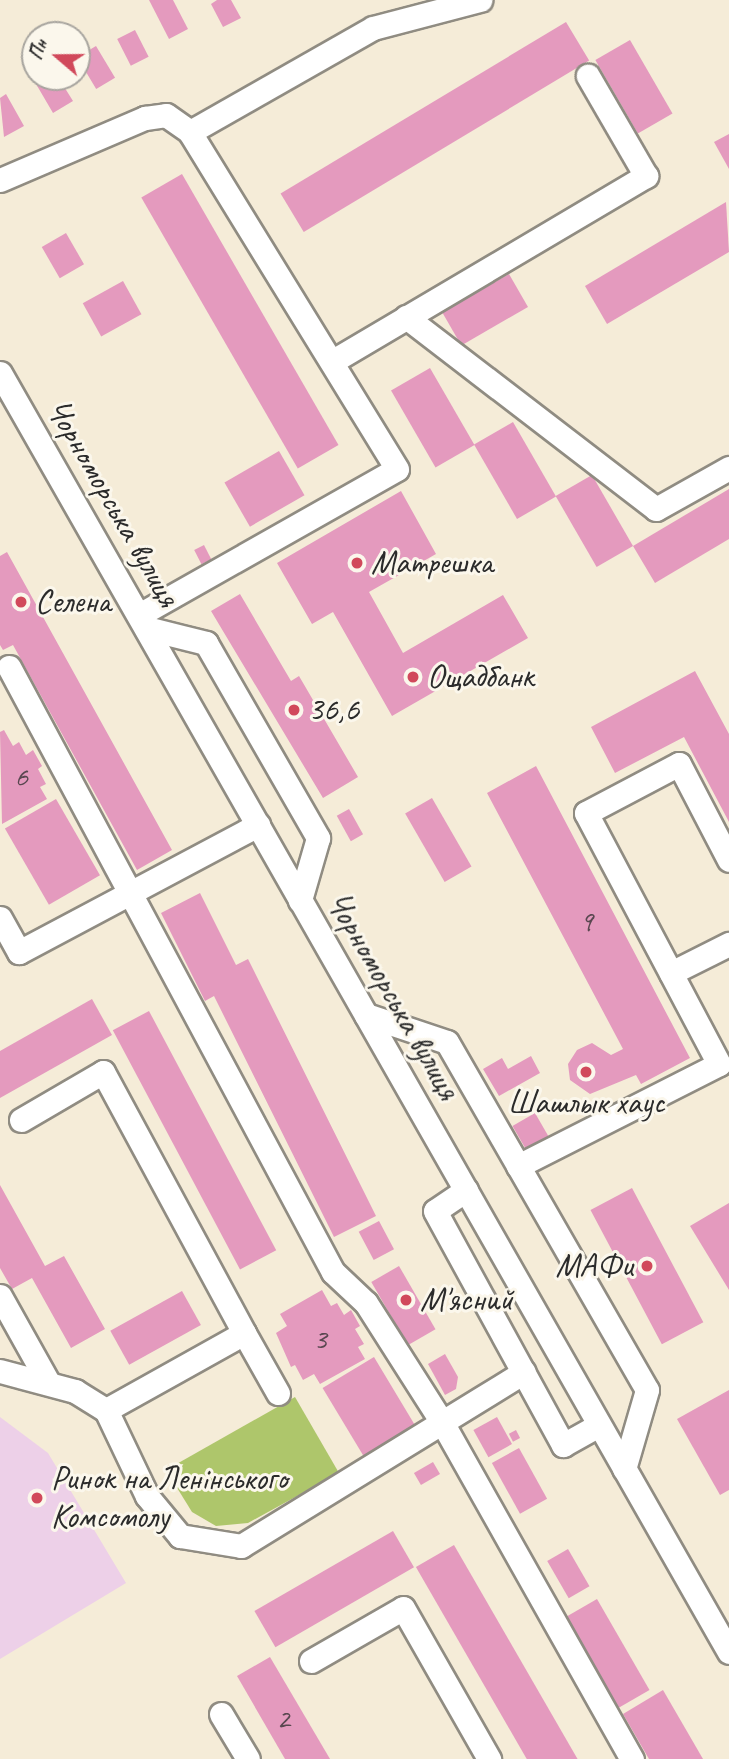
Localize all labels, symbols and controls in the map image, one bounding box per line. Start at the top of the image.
north arrow [21,21,91,91]
text: Пн [23,36,53,63]
street label: Чорноморська вулиця [37,392,189,614]
place label: Матрешка [371,543,493,583]
marker: Матрешка [349,555,365,571]
place label: Селена [35,582,110,622]
marker: Селена [13,594,29,610]
place label: Ощадбанк [427,657,534,697]
marker: Ощадбанк [405,669,421,685]
place label: 36,6 [308,690,359,730]
marker: 36,6 [286,702,302,718]
house number: 6 [14,758,28,794]
street label: Чорноморська вулиця [317,885,469,1107]
house number: 9 [579,903,593,939]
marker: Шашлык хаус [578,1064,594,1080]
place label: Шашлык хаус [508,1083,664,1123]
place label: МАФи [555,1246,633,1286]
marker: МАФи [639,1258,655,1274]
place label: М'ясний [420,1280,513,1320]
marker: М'ясний [398,1292,414,1308]
house number: 3 [313,1320,327,1356]
place label: Ринок на Ленінського Комсомолу [51,1459,288,1537]
marker: Ринок на Ленінського Комсомолу [29,1490,45,1506]
house number: 2 [276,1700,290,1736]

